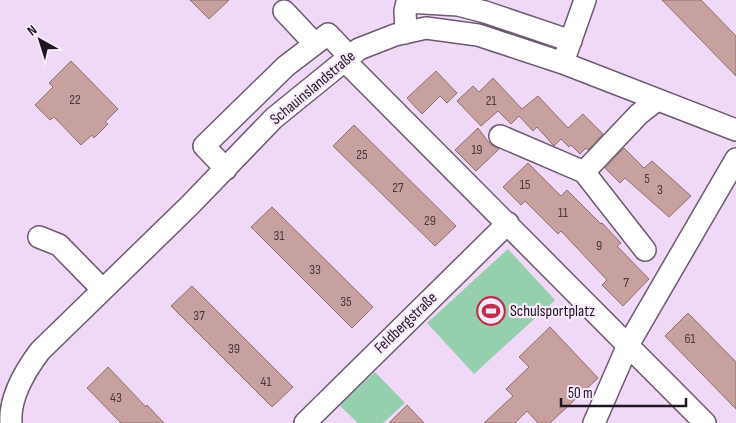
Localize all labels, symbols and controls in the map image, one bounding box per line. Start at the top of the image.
north arrow [15,15,65,65]
text: N [24,21,40,39]
street label: Schauinslandstraße [267,47,359,129]
house number: 22 [69,91,81,108]
house number: 21 [486,92,496,109]
house number: 19 [471,141,483,158]
house number: 25 [356,146,368,163]
house number: 5 [644,170,650,187]
house number: 15 [520,176,531,193]
house number: 27 [392,179,404,196]
house number: 3 [657,181,663,198]
house number: 11 [558,204,568,221]
house number: 29 [424,212,436,229]
house number: 31 [274,227,284,244]
house number: 9 [596,237,602,254]
house number: 33 [309,261,321,278]
house number: 7 [623,274,629,291]
street label: Feldbergstraße [371,288,441,358]
house number: 35 [340,293,352,310]
sports icon: Schulsportplatz [476,296,506,326]
place label: Schulsportplatz [510,302,595,321]
house number: 37 [193,307,205,324]
house number: 61 [684,330,696,347]
house number: 39 [228,340,240,357]
house number: 41 [261,373,271,390]
scale bar [561,376,686,408]
text: 50 m [568,384,593,403]
house number: 43 [110,389,122,406]

